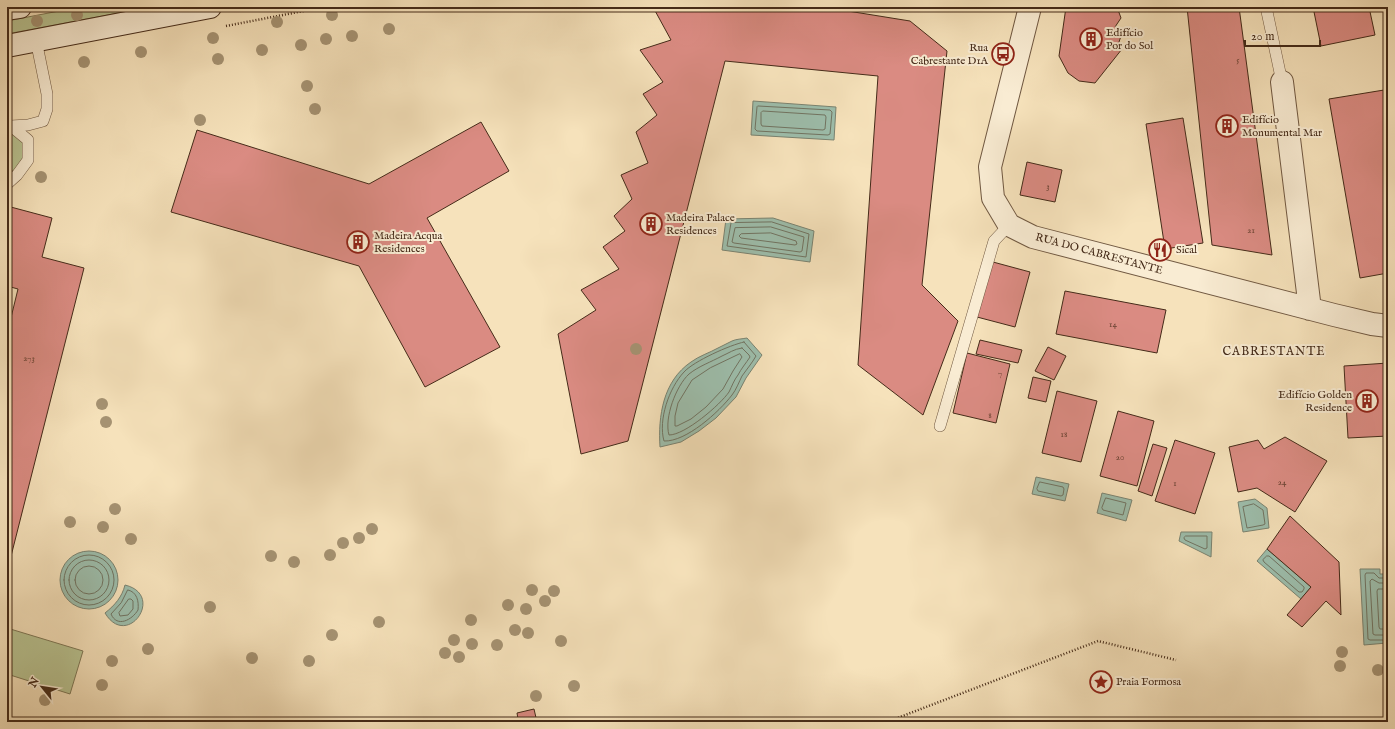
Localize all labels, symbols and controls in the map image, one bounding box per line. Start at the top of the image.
scale bar [1245,22,1320,48]
building icon: Edifício Por do Sol [1078,26,1104,52]
place label: Edifício Por do Sol [1106,26,1153,53]
text: 20 m [1251,29,1274,44]
place label: Rua Cabrestante D1A [911,41,989,68]
bus stop icon: Rua Cabrestante D1A [990,41,1016,67]
house number: 5 [1236,55,1240,66]
building icon: Edifício Monumental Mar [1214,113,1240,139]
place label: Edifício Monumental Mar [1242,113,1322,140]
house number: 3 [1046,181,1050,192]
building icon: Madeira Palace Residences [638,211,664,237]
place label: Madeira Palace Residences [666,211,735,238]
house number: 21 [1247,225,1255,236]
building icon: Madeira Acqua Residences [345,229,371,255]
place label: Madeira Acqua Residences [374,229,442,256]
street label: RUA DO CABRESTANTE [1034,230,1165,278]
restaurant icon: Sical [1147,237,1173,263]
place label: Sical [1176,243,1197,257]
house number: 14 [1109,319,1117,330]
district label: CABRESTANTE [1223,344,1325,359]
house number: 273 [23,353,35,364]
house number: 7 [998,368,1002,379]
place label: Edifício Golden Residence [1278,388,1352,415]
building icon: Edifício Golden Residence [1354,388,1380,414]
house number: 8 [988,410,992,421]
house number: 18 [1061,429,1068,440]
house number: 20 [1116,452,1124,463]
house number: 24 [1278,477,1287,488]
house number: 1 [1173,478,1177,489]
north arrow [22,667,62,707]
place icon: Praia Formosa [1088,669,1114,695]
text: N [25,674,43,691]
place label: Praia Formosa [1116,675,1181,689]

